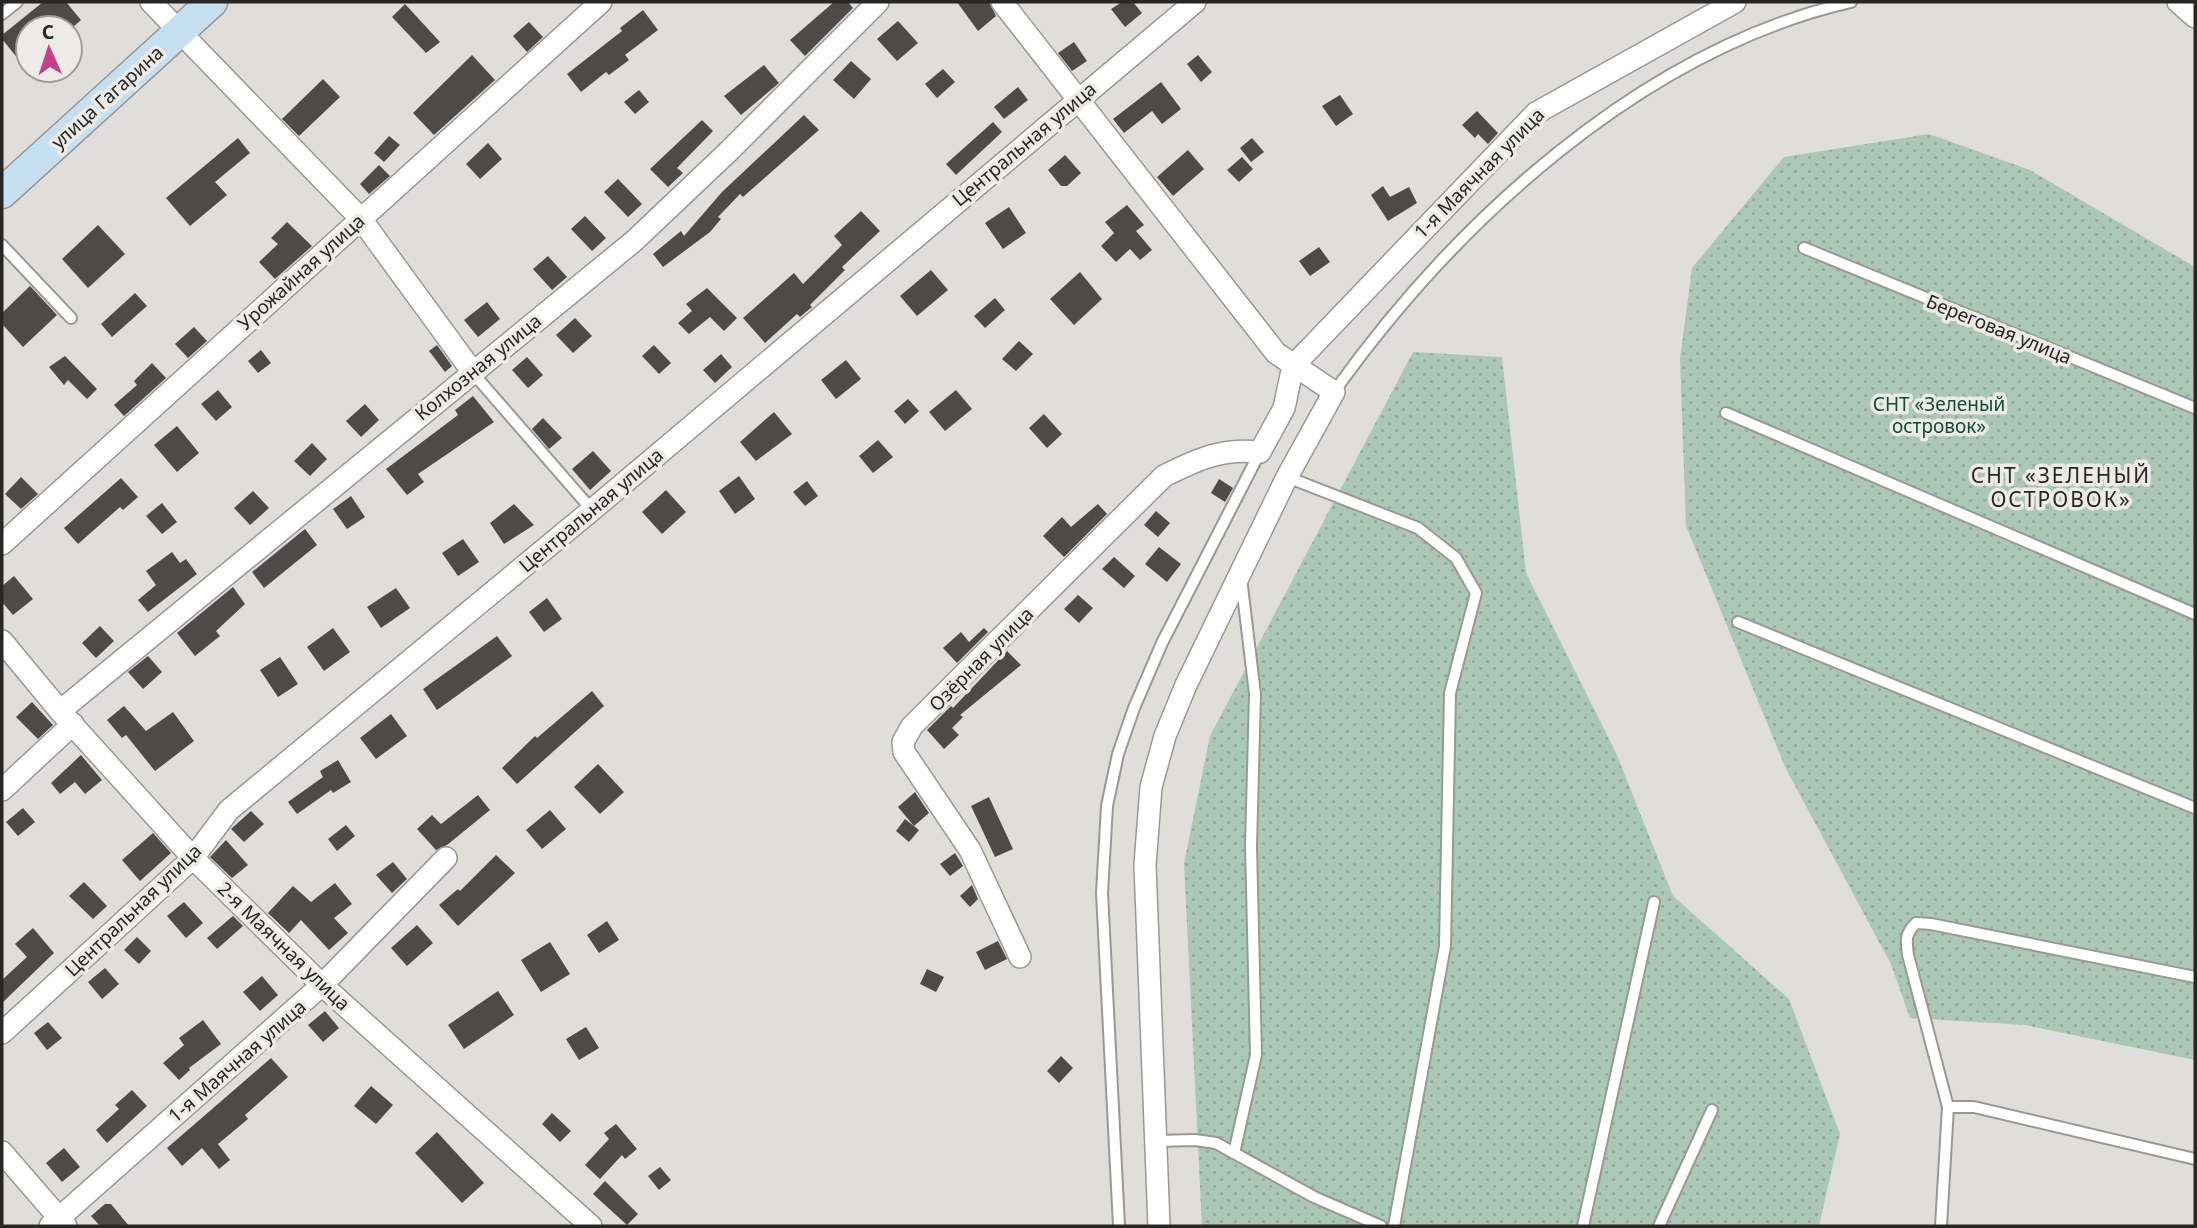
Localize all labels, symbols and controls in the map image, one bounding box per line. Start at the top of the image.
north arrow [14,14,84,84]
text: С [41,19,55,45]
street label: улица Гагарина [45,40,169,154]
street label: Центральная улица [946,76,1102,212]
street label: 1-я Маячная улица [1408,102,1550,244]
street label: Урожайная улица [232,208,370,336]
street label: Береговая улица [1922,288,2076,370]
street label: Колхозная улица [409,308,547,426]
park label: СНТ «Зеленый островок» [1873,391,2005,439]
street label: Центральная улица [513,442,669,578]
district label: СНТ «ЗЕЛЕНЫЙ ОСТРОВОК» [1971,461,2151,513]
street label: Озёрная улица [923,601,1039,717]
street label: Центральная улица [59,838,207,982]
street label: 2-я Маячная улица [212,876,356,1016]
street label: 1-я Маячная улица [162,994,312,1128]

